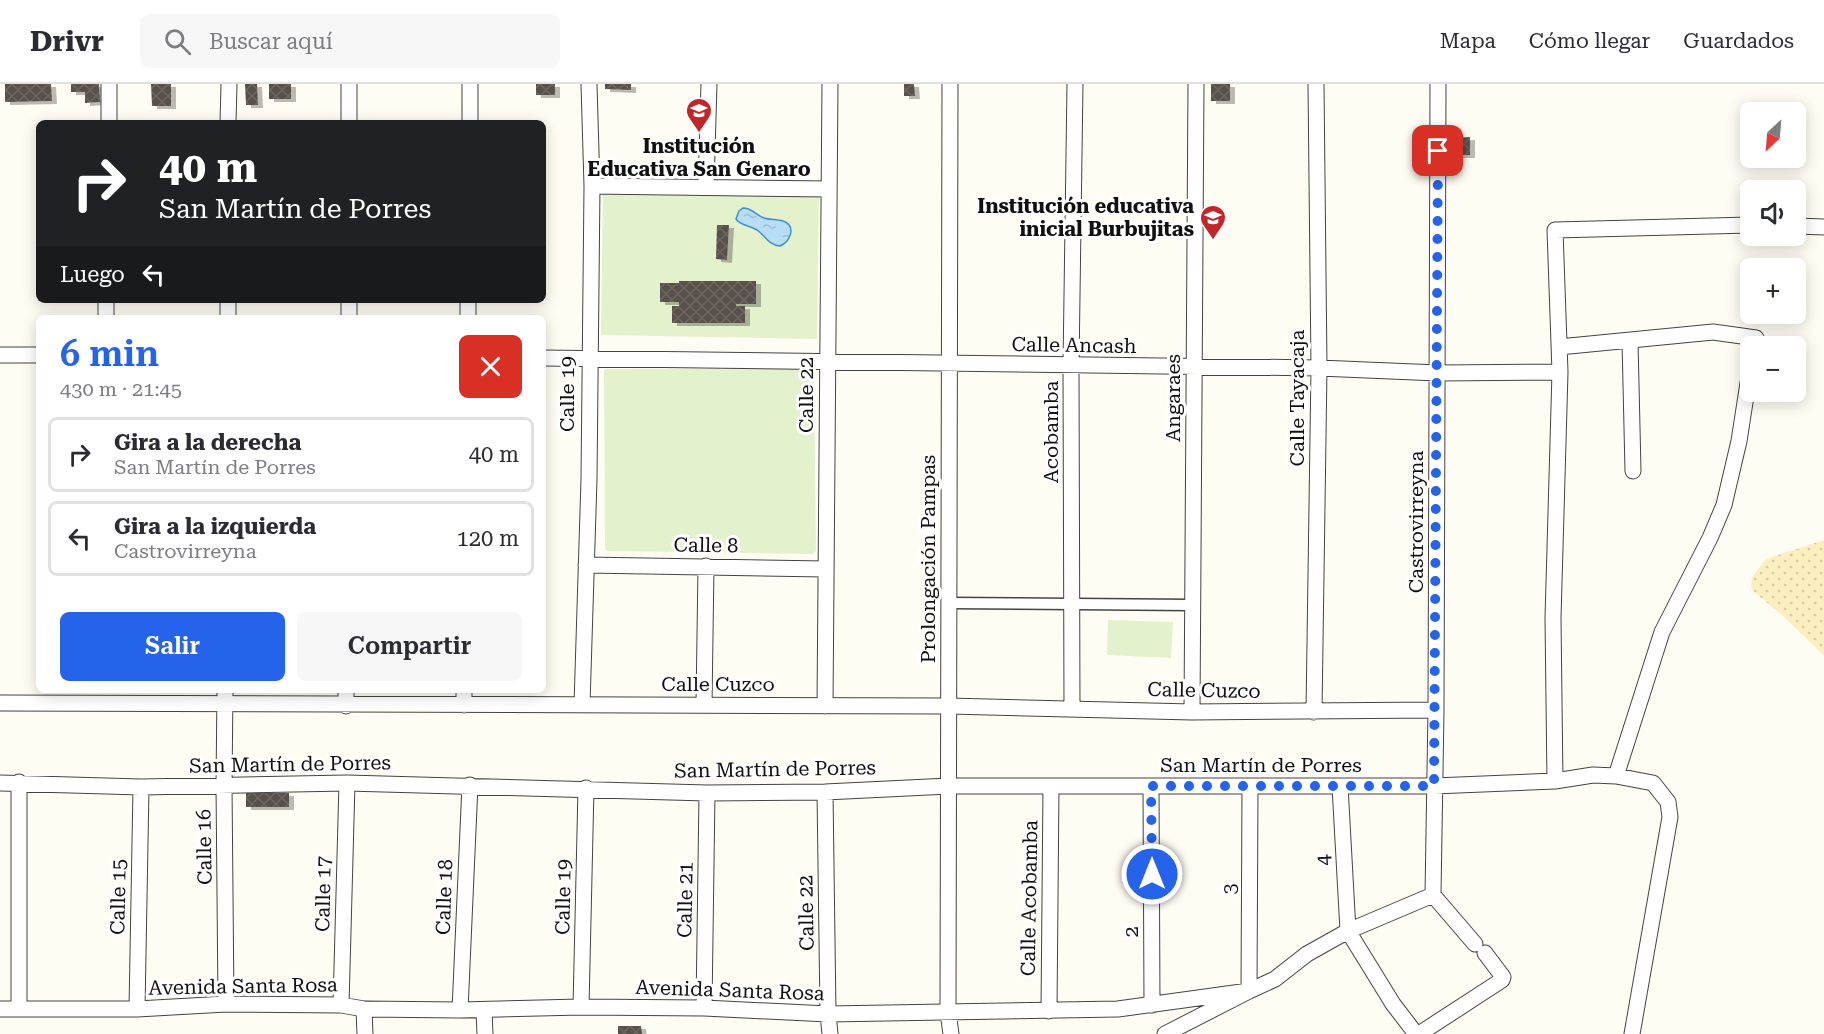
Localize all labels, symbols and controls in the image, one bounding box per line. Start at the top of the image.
search box [140,14,560,68]
text: Drivr [30,25,104,58]
icon: search [161,25,194,58]
text: Buscar aquí [209,29,333,54]
text: Mapa [1440,29,1496,53]
text: Cómo llegar [1529,29,1650,53]
text: Guardados [1683,29,1794,53]
school or university icon: Institución Educativa San Genaro [684,96,714,134]
north arrow [1740,102,1806,168]
map controls [1740,102,1806,402]
pin [1412,125,1463,176]
place label: Institución Educativa San Genaro [587,134,811,181]
icon: arrive [1421,134,1454,167]
text: 40 m [159,143,257,192]
icon: right [60,144,138,222]
button: sound [1740,180,1806,246]
text: San Martín de Porres [159,193,431,225]
place label: Institución educativa inicial Burbujitas [977,194,1194,241]
school or university icon: Institución educativa inicial Burbujitas [1198,203,1228,241]
icon: left [137,258,170,291]
button: + [1740,258,1806,324]
text: Luego [60,262,125,287]
street label: Calle Tayacaja [1285,329,1309,466]
street label: Calle Ancash [1011,332,1137,358]
text: 6 min [60,333,159,375]
button: close [459,335,522,398]
button: − [1740,336,1806,402]
street label: Angaraes [1161,354,1185,442]
street label: Calle 19 [555,356,579,432]
street label: Calle 22 [794,357,818,433]
text: 430 m · 21:45 [60,377,182,401]
street label: Acobamba [1039,381,1063,483]
text: Gira a la derecha [114,430,301,455]
icon: right [63,438,96,471]
text: 40 m [469,442,519,467]
street label: Castrovirreyna [1404,451,1428,593]
text: San Martín de Porres [114,455,316,479]
street label: Prolongación Pampas [916,455,940,663]
text: Gira a la izquierda [114,514,316,539]
icon: left [63,522,96,555]
text: 120 m [456,526,519,551]
street label: Calle 8 [673,532,739,558]
text: Castrovirreyna [114,539,257,563]
button: Salir [60,612,285,681]
button: Compartir [297,612,522,681]
street label: Calle Cuzco [661,672,775,696]
street label: Calle Cuzco [1147,677,1261,703]
street label: San Martín de Porres [189,750,391,778]
street label: San Martín de Porres [1160,753,1362,777]
street label: San Martín de Porres [674,755,876,783]
street label: Calle 16 [191,809,217,885]
street label: Calle Acobamba [1016,820,1042,976]
position arrow [1120,842,1184,906]
street label: 4 [1311,853,1335,866]
street label: Calle 17 [310,856,336,932]
street label: Calle 15 [105,859,131,935]
street label: Calle 18 [431,859,457,935]
street label: Calle 19 [550,859,576,935]
street label: Calle 21 [672,862,698,938]
street label: Calle 22 [793,875,819,951]
street label: 3 [1217,883,1241,895]
street label: 2 [1119,926,1143,938]
street label: Avenida Santa Rosa [148,972,338,1000]
street label: Avenida Santa Rosa [635,975,825,1005]

